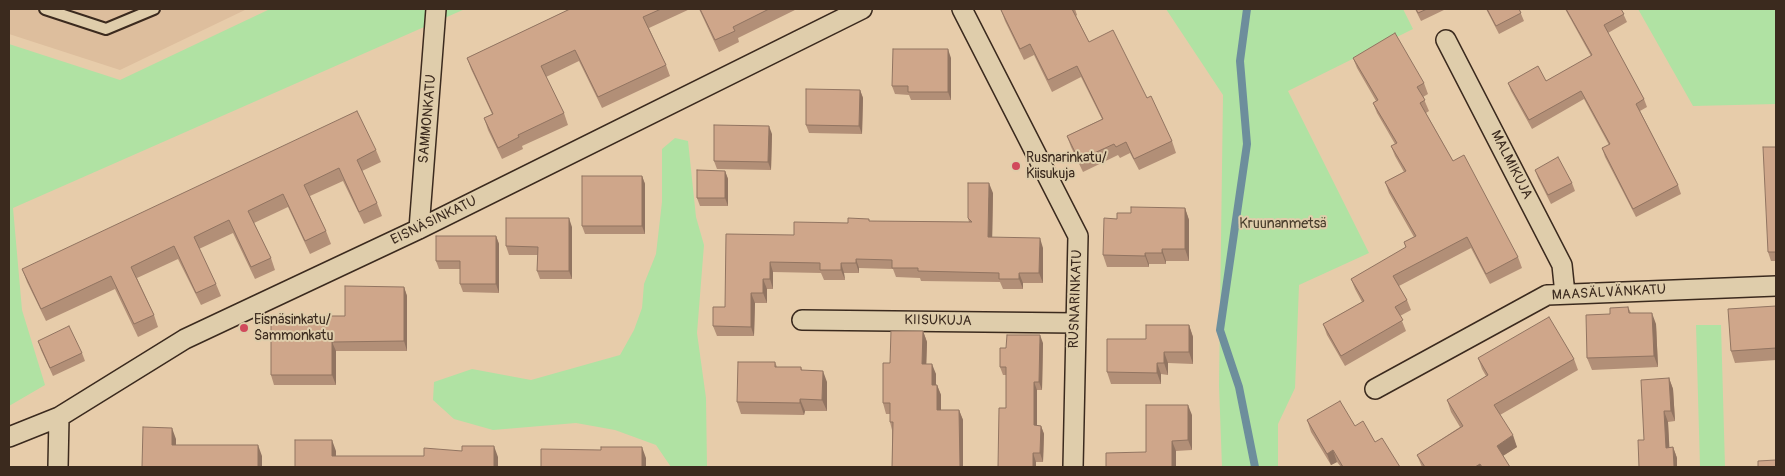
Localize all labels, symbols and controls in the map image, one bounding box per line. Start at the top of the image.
street label: SAMMONKATU [416,74,440,164]
street label: MALMIKUJA [1487,128,1535,202]
place label: Rusnarinkatu/ Kiisukuja [1026,150,1107,182]
marker: Rusnarinkatu/ Kiisukuja [1010,160,1022,172]
street label: EISNÄSINKATU [388,193,480,249]
park label: Kruunanmetsä [1239,216,1327,232]
street label: RUSNARINKATU [1066,249,1086,349]
street label: MAASÄLVÄNKATU [1551,282,1667,304]
place label: Eisnäsinkatu/ Sammonkatu [254,312,333,344]
street label: KIISUKUJA [904,312,972,330]
marker: Eisnäsinkatu/ Sammonkatu [238,322,250,334]

